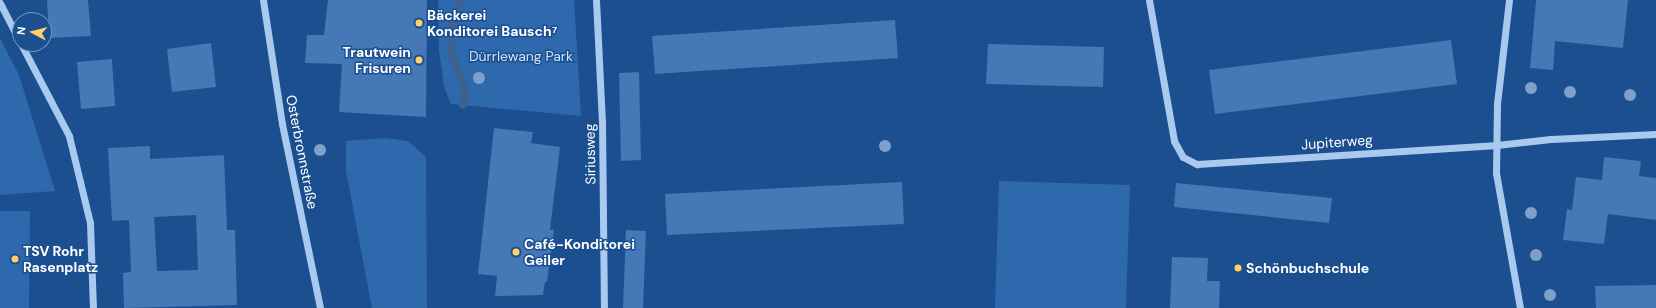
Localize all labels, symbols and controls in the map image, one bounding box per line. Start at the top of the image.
place label: Bäckerei Konditorei Bausch⁷ [427,7,557,40]
north arrow [12,12,52,52]
marker: Bäckerei Konditorei Bausch⁷ [414,18,424,28]
text: N [14,26,29,35]
place label: Trautwein Frisuren [343,44,411,76]
park label: Dürrlewang Park [469,48,573,64]
marker: Trautwein Frisuren [414,55,424,65]
street label: Osterbronnstraße [283,93,321,211]
street label: Siriusweg [581,123,599,185]
street label: Jupiterweg [1301,131,1373,153]
place label: Café-Konditorei Geiler [524,236,635,268]
place label: TSV Rohr Rasenplatz [23,243,98,276]
marker: Café-Konditorei Geiler [511,247,521,257]
marker: TSV Rohr Rasenplatz [10,254,20,264]
place label: Schönbuchschule [1246,260,1369,276]
marker: Schönbuchschule [1233,263,1243,273]

